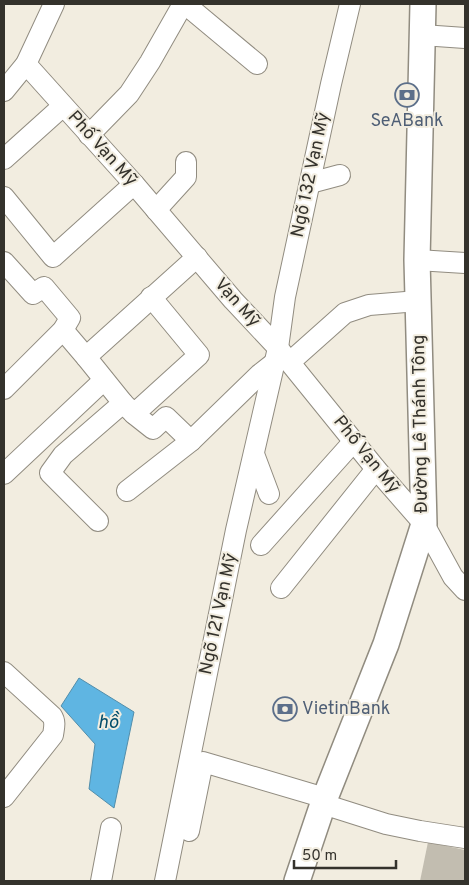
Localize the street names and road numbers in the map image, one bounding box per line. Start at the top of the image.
street label: Phố Vạn Mỹ [62,106,143,192]
street label: Ngõ 132 Vạn Mỹ [287,110,335,240]
street label: Vạn Mỹ [209,274,265,332]
street label: Đường Lê Thánh Tông [408,334,434,514]
street label: Phố Vạn Mỹ [327,411,405,499]
street label: Ngõ 121 Vạn Mỹ [195,551,243,677]

